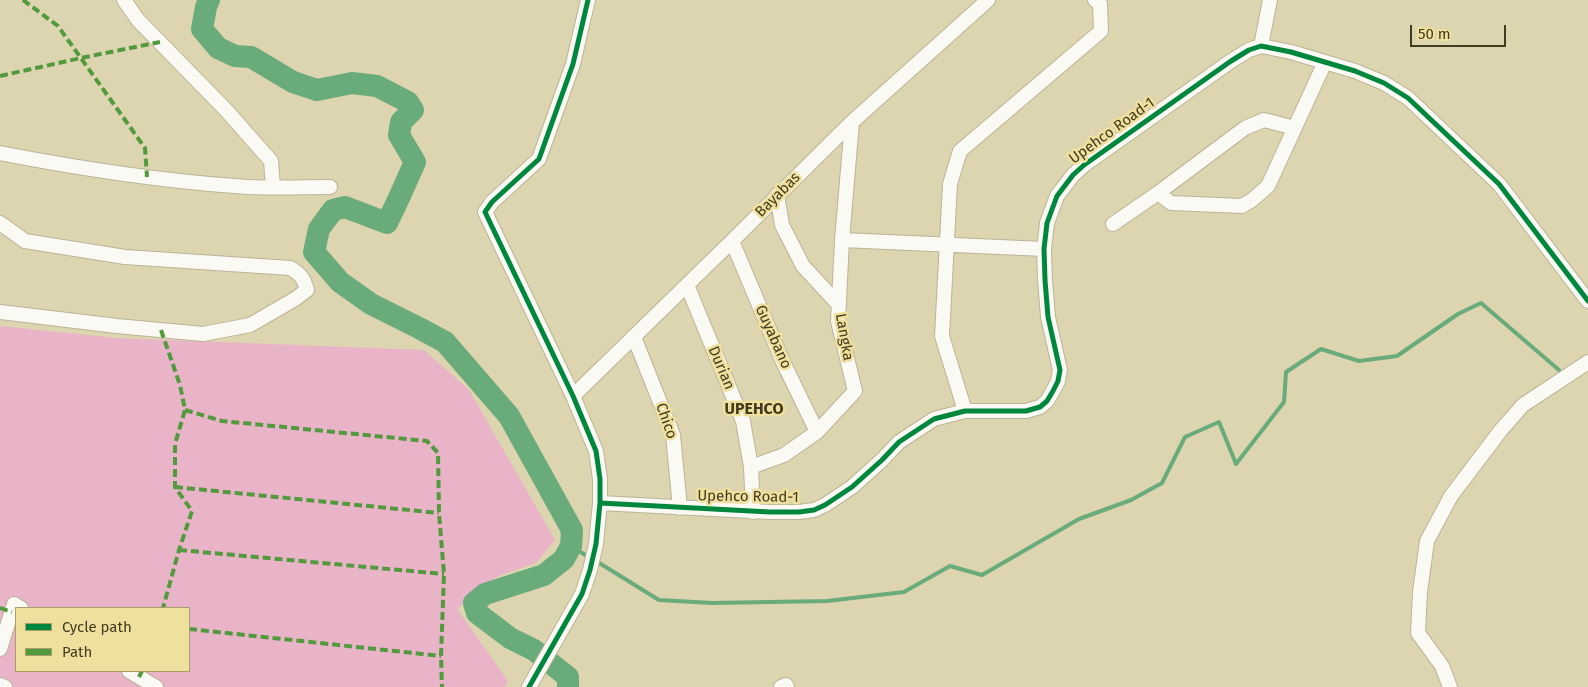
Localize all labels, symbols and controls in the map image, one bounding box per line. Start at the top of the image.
scale bar [1413,15,1509,47]
text: 50 m [1418,25,1451,43]
street label: Upehco Road-1 [1066,94,1158,168]
street label: Bayabas [752,169,804,221]
street label: Guyabano [751,302,795,372]
street label: Langka [831,312,857,362]
street label: Durian [704,344,738,392]
district label: UPEHCO [724,400,784,420]
street label: Chico [651,401,681,441]
street label: Upehco Road-1 [697,487,799,507]
legend [15,607,190,672]
text: Cycle path [62,618,132,636]
text: Path [62,643,92,661]

